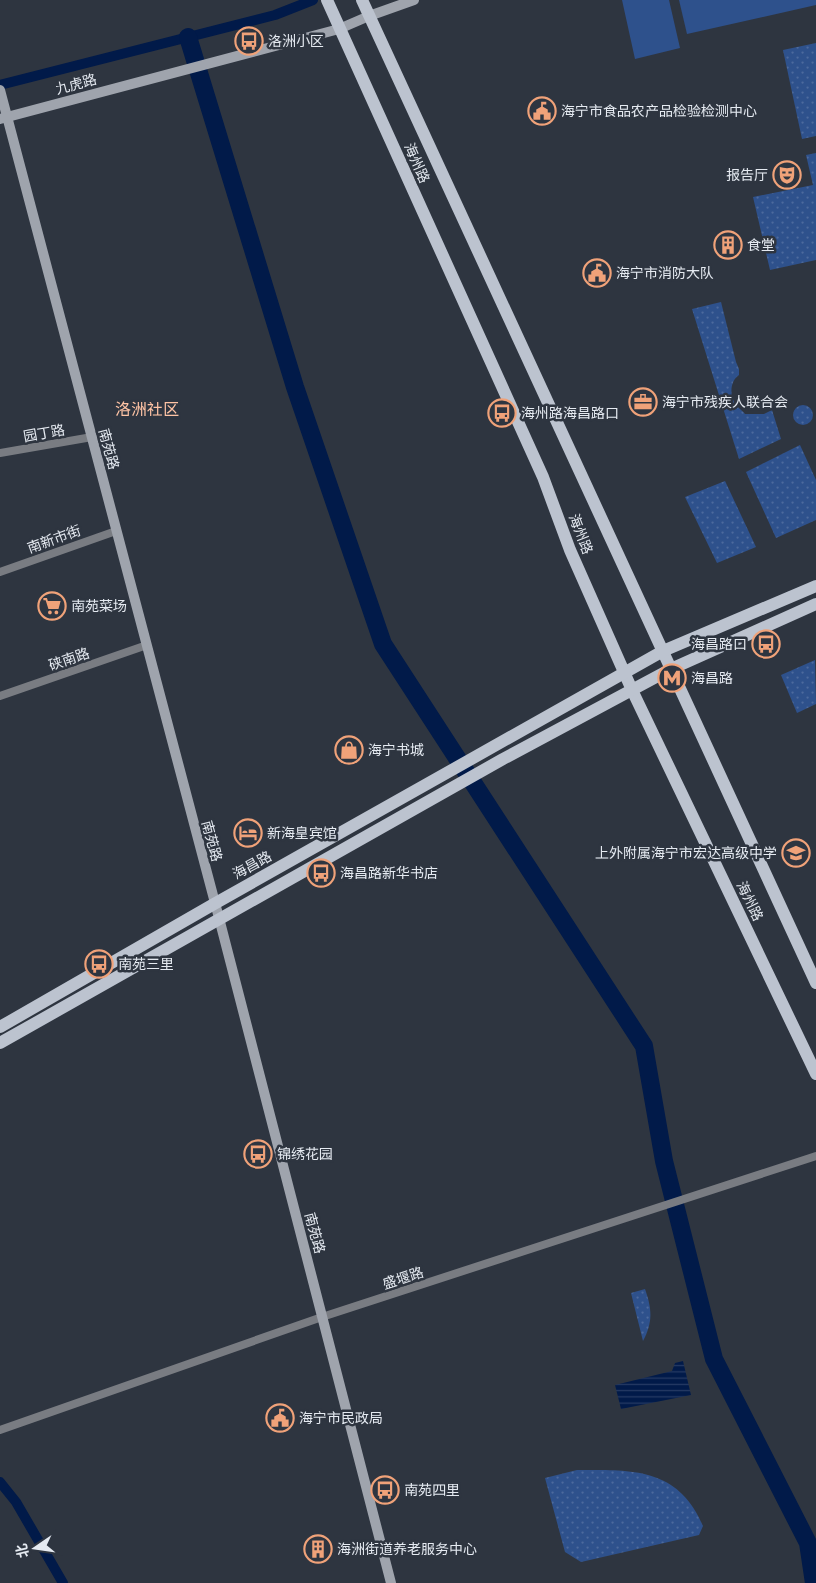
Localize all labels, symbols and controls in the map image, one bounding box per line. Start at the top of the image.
bus stop icon: 洛洲小区 [234,26,264,56]
place label: 洛洲小区 [268,33,324,49]
street label: 九虎路 [54,71,98,97]
public building icon: 海宁市食品农产品检验检测中心 [527,96,557,126]
place label: 海宁市食品农产品检验检测中心 [561,103,757,119]
street label: 海州路 [401,141,433,185]
theatre icon: 报告厅 [772,160,802,190]
place label: 报告厅 [726,167,768,183]
building icon: 食堂 [713,230,743,260]
place label: 食堂 [747,237,775,253]
public building icon: 海宁市消防大队 [582,258,612,288]
place label: 海宁市消防大队 [616,265,714,281]
office icon: 海宁市残疾人联合会 [628,387,658,417]
place label: 海宁市残疾人联合会 [662,394,788,410]
bus stop icon: 海州路海昌路口 [487,398,517,428]
district label: 洛洲社区 [115,400,179,418]
place label: 海州路海昌路口 [521,405,619,421]
street label: 园丁路 [22,421,66,445]
street label: 南苑路 [96,427,122,471]
street label: 海州路 [566,512,596,556]
street label: 南新市街 [25,522,83,556]
supermarket icon: 南苑菜场 [37,591,67,621]
place label: 南苑菜场 [71,598,127,614]
bus stop icon: 海昌路口 [751,629,781,659]
place label: 海昌路口 [691,636,747,652]
street label: 硖南路 [47,645,91,673]
metro station icon: 海昌路 [657,663,687,693]
place label: 海昌路 [691,670,733,686]
shop icon: 海宁书城 [334,735,364,765]
place label: 海宁书城 [368,742,424,758]
hotel icon: 新海皇宾馆 [233,818,263,848]
street label: 南苑路 [199,819,225,863]
place label: 新海皇宾馆 [267,825,337,841]
school or university icon: 上外附属海宁市宏达高级中学 [781,838,811,868]
place label: 上外附属海宁市宏达高级中学 [595,845,777,861]
street label: 海昌路 [230,848,274,882]
bus stop icon: 海昌路新华书店 [306,858,336,888]
place label: 海昌路新华书店 [340,865,438,881]
street label: 海州路 [734,879,766,923]
bus stop icon: 南苑三里 [84,949,114,979]
place label: 南苑三里 [118,956,174,972]
bus stop icon: 锦绣花园 [243,1139,273,1169]
place label: 锦绣花园 [277,1146,333,1162]
street label: 南苑路 [302,1211,328,1255]
street label: 盛堰路 [381,1264,425,1292]
public building icon: 海宁市民政局 [265,1403,295,1433]
place label: 海宁市民政局 [299,1410,383,1426]
bus stop icon: 南苑四里 [370,1475,400,1505]
place label: 南苑四里 [404,1482,460,1498]
north arrow [10,1523,60,1573]
building icon: 海洲街道养老服务中心 [303,1534,333,1564]
place label: 海洲街道养老服务中心 [337,1541,477,1557]
text: 北 [13,1542,32,1560]

